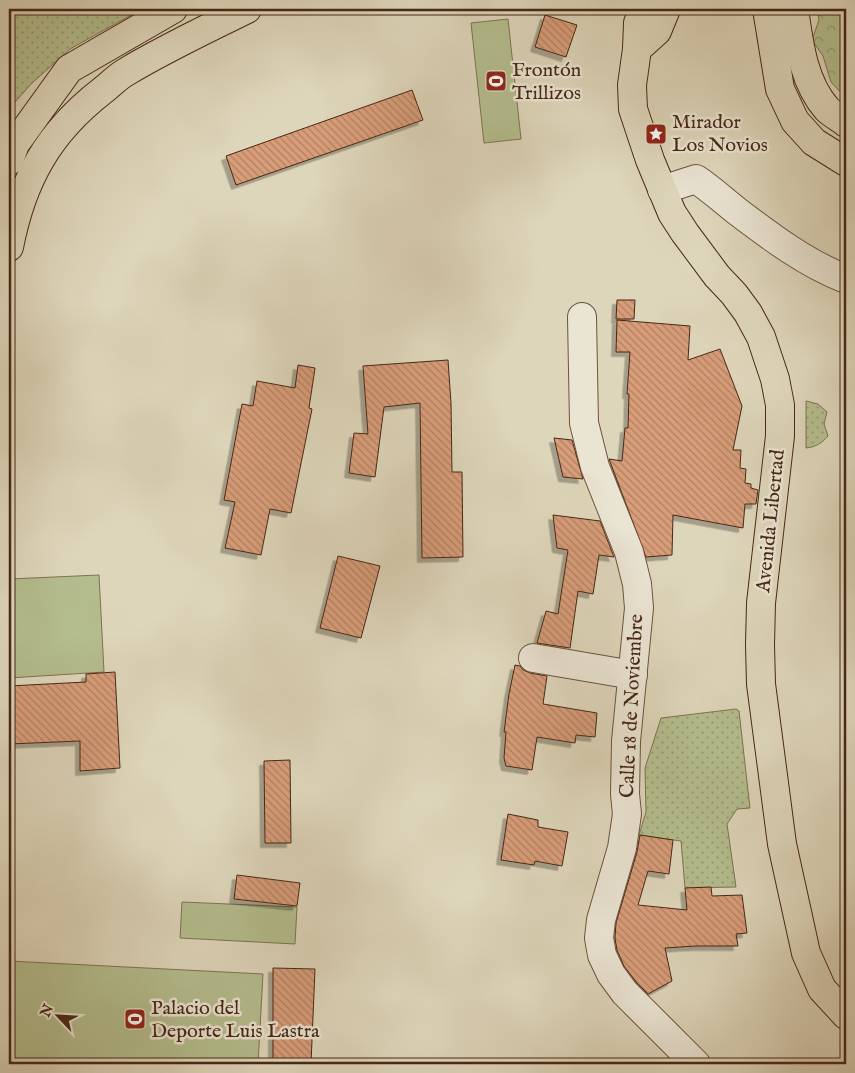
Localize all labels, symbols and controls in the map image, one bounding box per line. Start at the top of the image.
place label: Frontón Trillizos [512,58,582,106]
sports icon: Frontón Trillizos [484,69,508,93]
place label: Mirador Los Novios [672,110,768,158]
place icon: Mirador Los Novios [644,122,668,146]
street label: Avenida Libertad [751,448,791,595]
street label: Calle 18 de Noviembre [615,613,649,799]
north arrow [32,990,82,1040]
place label: Palacio del Deporte Luis Lastra [151,996,320,1044]
text: N [36,1002,58,1021]
sports icon: Palacio del Deporte Luis Lastra [123,1007,147,1031]

